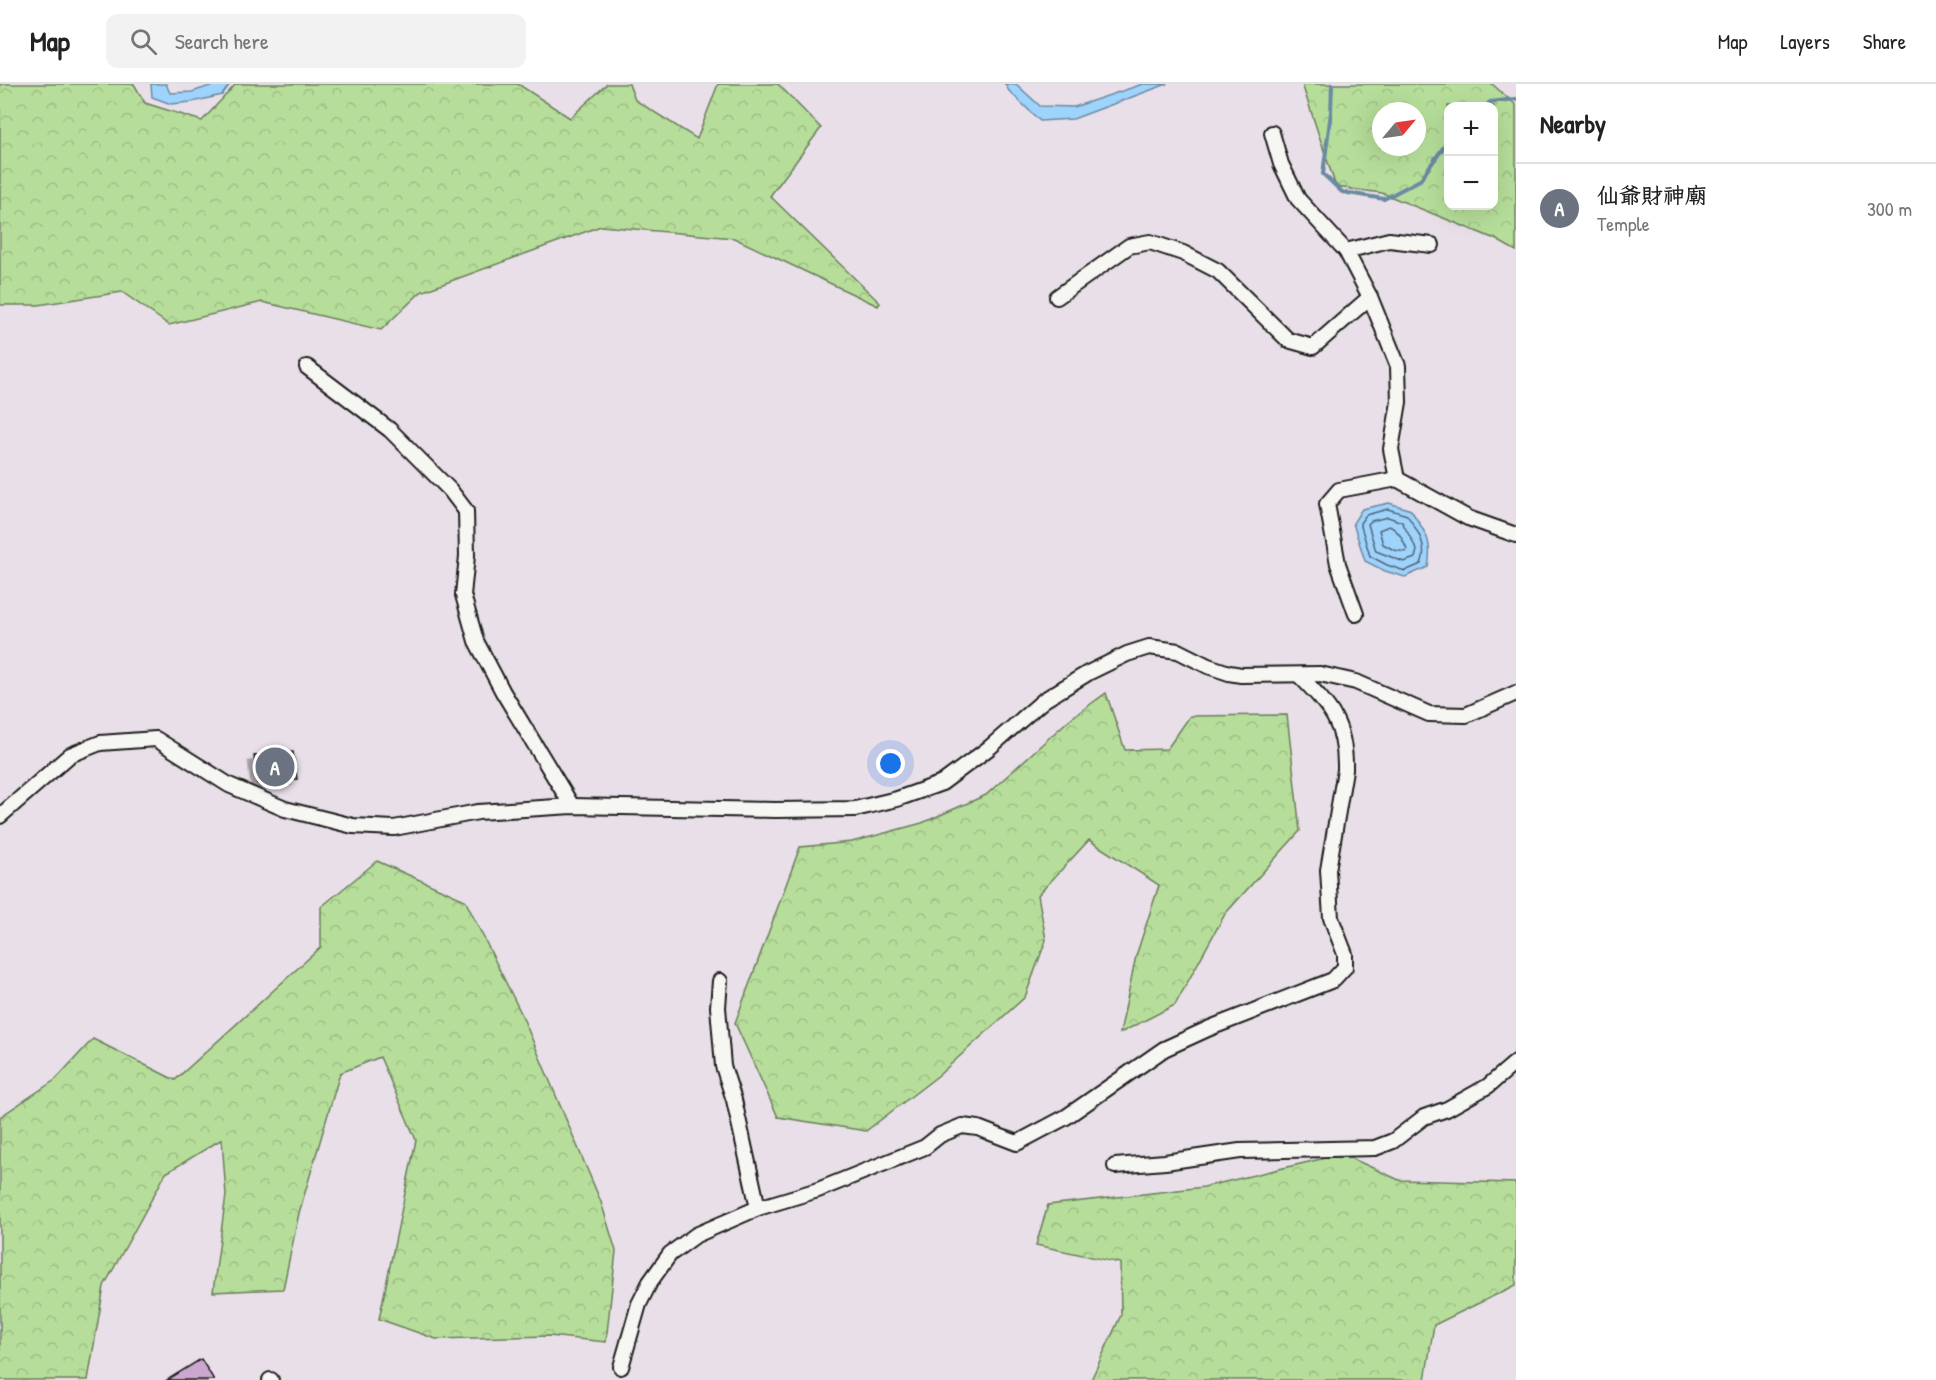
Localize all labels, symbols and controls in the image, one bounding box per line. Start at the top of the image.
search box [106,14,526,68]
text: Map [30,22,70,60]
icon: search [127,25,160,58]
text: Search here [175,26,269,56]
text: Map [1718,27,1747,56]
text: Layers [1780,27,1830,56]
text: Share [1863,27,1906,56]
north arrow [1372,102,1426,156]
map controls [1444,102,1498,210]
button: + [1444,102,1498,156]
text: Nearby [1540,106,1606,141]
button: − [1444,156,1498,210]
text: 仙爺財神廟 [1597,180,1707,210]
text: A [1555,195,1564,222]
text: 300 m [1867,195,1912,222]
text: Temple [1597,210,1650,237]
pin: A [256,744,294,790]
your location [876,749,905,778]

